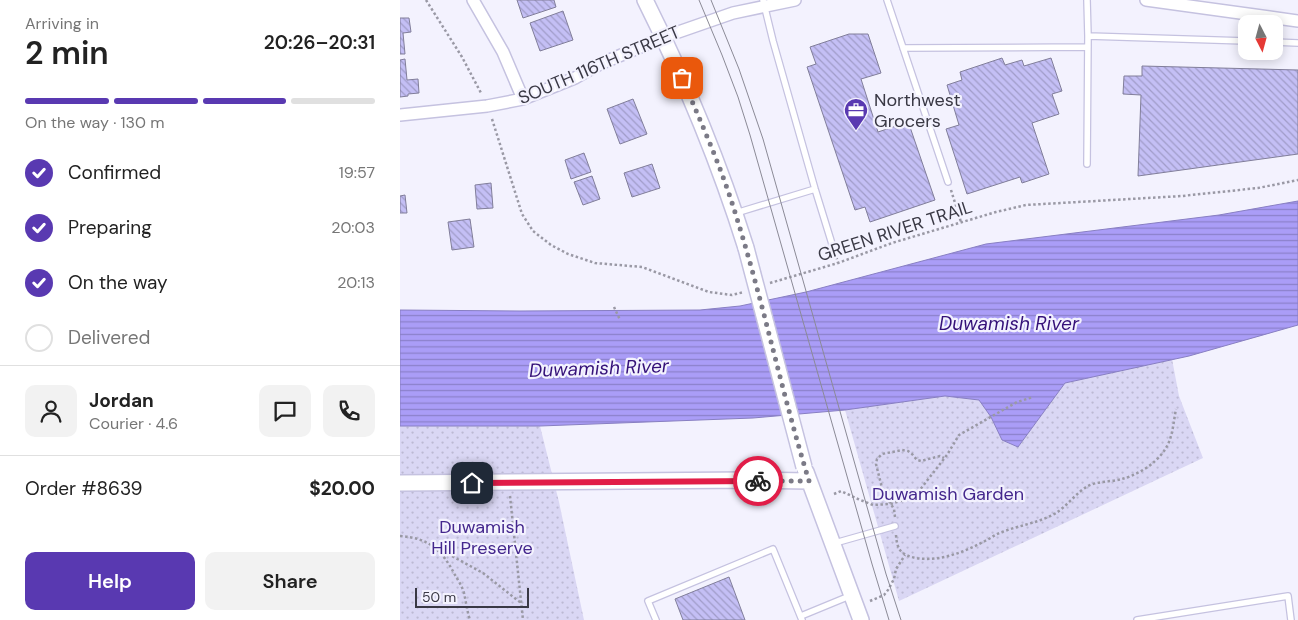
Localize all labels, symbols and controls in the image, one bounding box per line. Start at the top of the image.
text: Arriving in [25,13,99,34]
north arrow [1238,15,1282,60]
map controls [1238,15,1283,60]
street label: SOUTH 116TH STREET [514,20,684,110]
text: 20:26–20:31 [264,30,375,55]
text: 2 min [25,32,109,74]
pin [661,57,703,99]
icon: bag [668,64,696,92]
place label: Northwest Grocers [874,88,961,133]
office icon: Northwest Grocers [843,97,869,131]
text: On the way · 130 m [25,112,165,133]
icon: check [25,159,53,187]
text: Confirmed [68,160,161,185]
text: 19:57 [339,162,375,183]
street label: GREEN RIVER TRAIL [815,195,975,267]
icon: check [25,214,53,242]
text: Preparing [68,215,152,240]
text: 20:03 [331,217,375,238]
icon: check [25,269,53,297]
text: On the way [68,270,168,295]
text: 20:13 [337,272,375,293]
water label: Duwamish River [939,311,1080,336]
text: Delivered [68,325,150,350]
water label: Duwamish River [529,353,670,383]
button: person [25,385,77,437]
button: chat [259,385,311,437]
button: phone [323,385,375,437]
text: Jordan [89,388,154,413]
text: Courier · 4.6 [89,413,178,434]
courier [733,456,783,506]
pin [451,462,493,504]
icon: bike [744,467,772,495]
icon: home [458,469,486,497]
text: Order #8639 [25,476,143,501]
text: $20.00 [309,476,375,501]
park label: Duwamish Garden [872,482,1024,506]
park label: Duwamish Hill Preserve [431,515,533,560]
button: Help [25,552,195,610]
button: Share [205,552,375,610]
scale bar [415,585,529,608]
text: 50 m [422,588,456,606]

